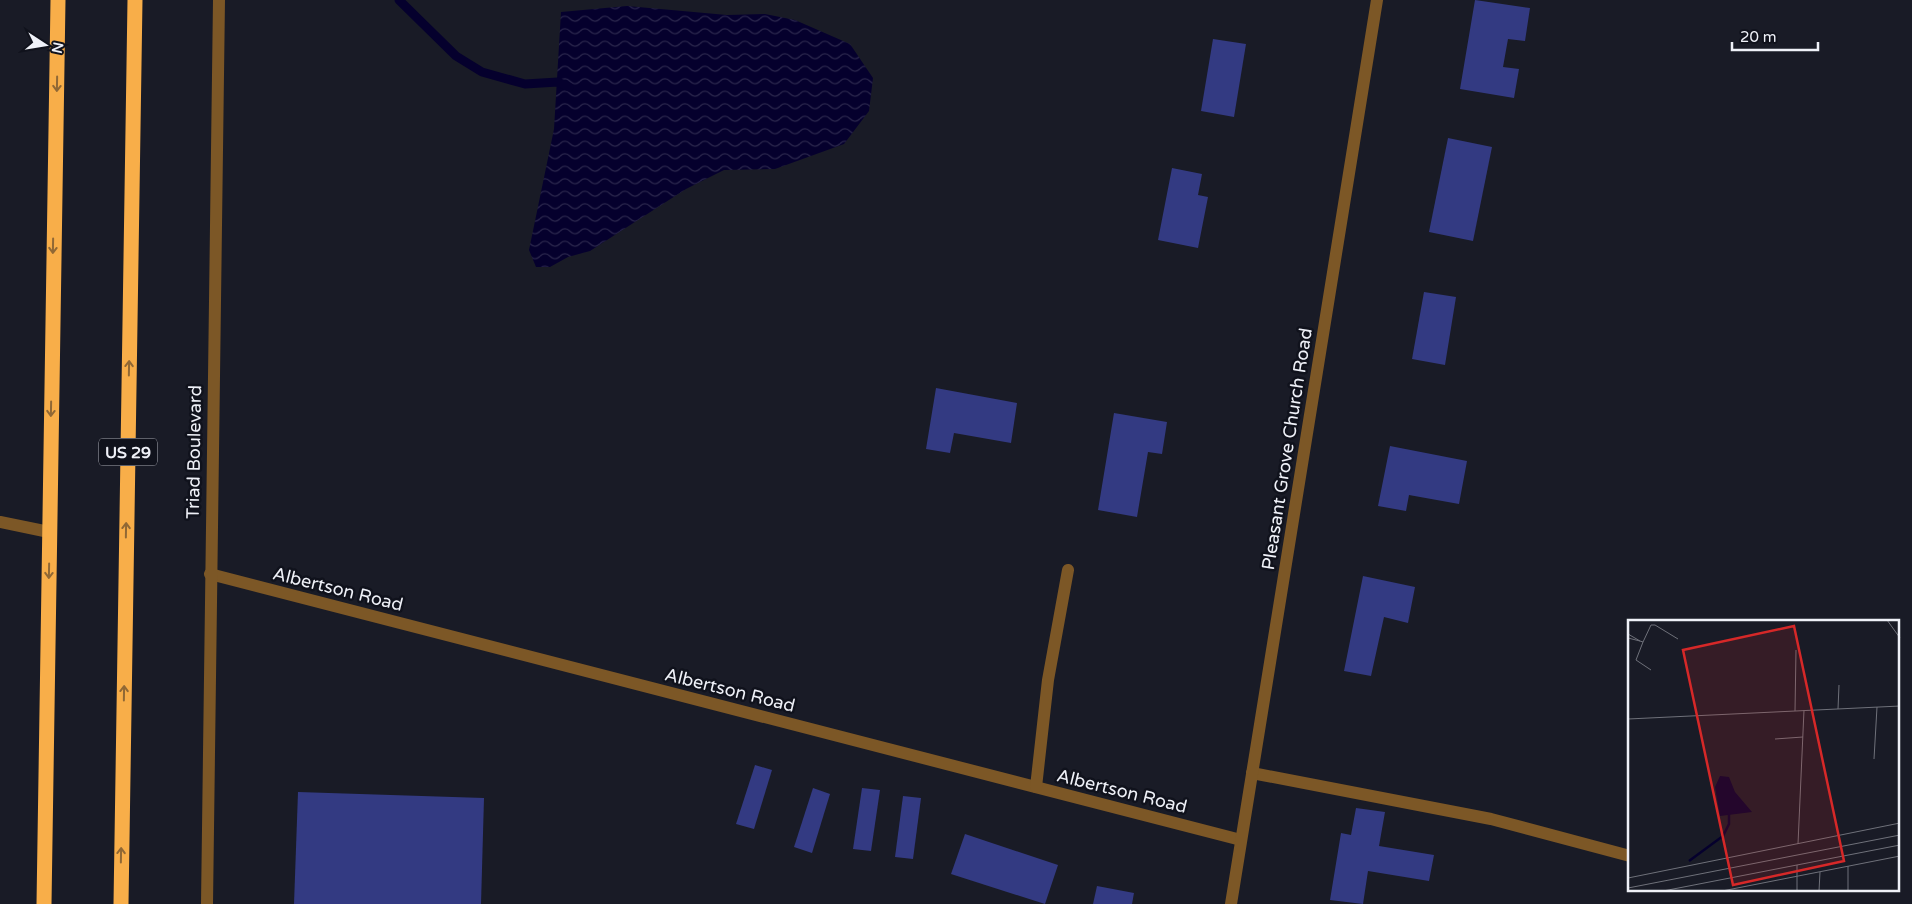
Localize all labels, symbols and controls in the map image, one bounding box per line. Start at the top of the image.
north arrow [20,20,70,70]
scale bar [1732,20,1818,52]
text: 20 m [1740,28,1777,46]
text: N [48,40,67,55]
one-way arrow [52,75,61,91]
one-way arrow [48,238,58,254]
street label: Pleasant Grove Church Road [1257,326,1317,572]
one-way arrow [124,360,134,376]
street label: Triad Boulevard [182,385,206,519]
one-way arrow [46,400,56,416]
road number: US 29 [99,438,157,466]
one-way arrow [121,523,131,539]
one-way arrow [44,562,54,579]
street label: Albertson Road [271,562,405,616]
inset map [1628,620,1900,892]
street label: Albertson Road [663,663,797,717]
one-way arrow [119,685,129,702]
street label: Albertson Road [1055,764,1189,818]
one-way arrow [116,848,126,864]

